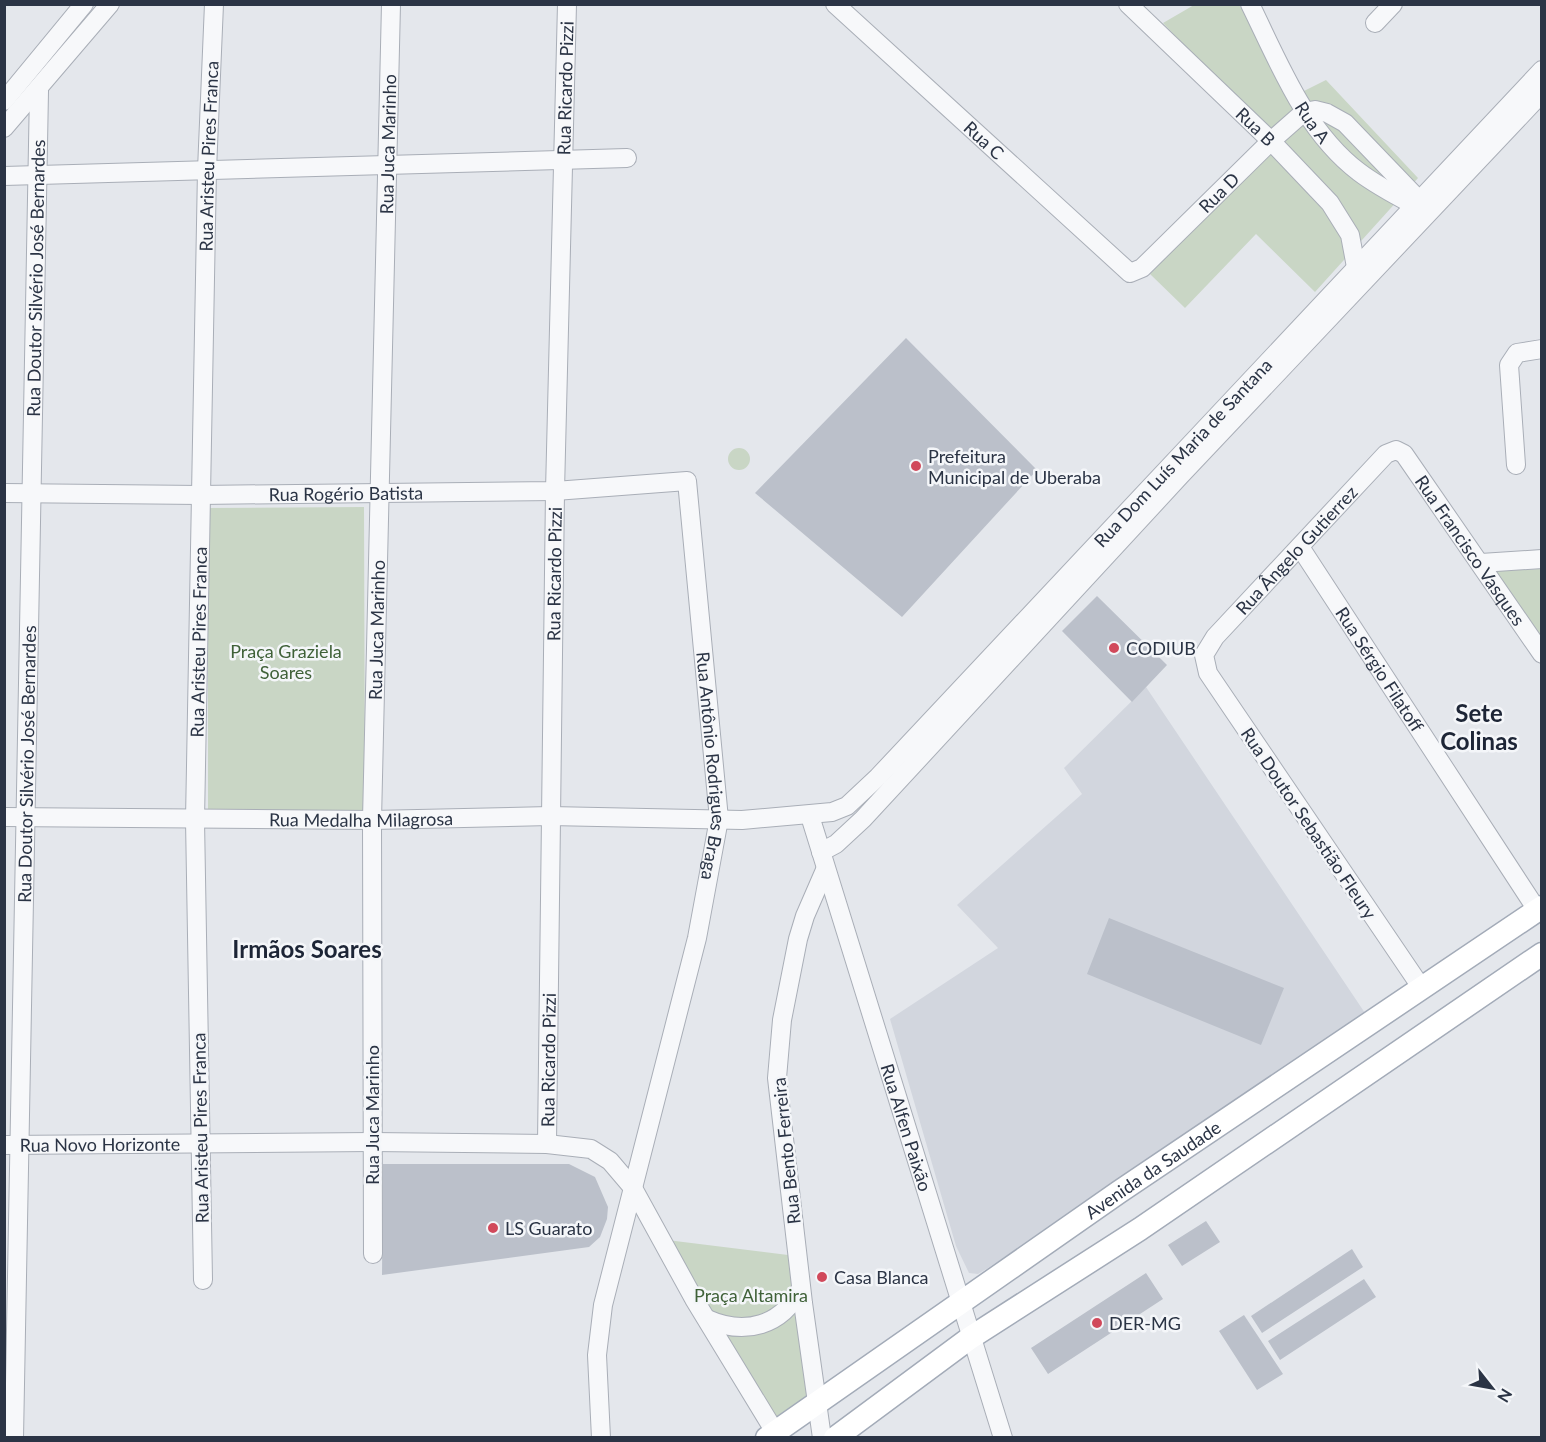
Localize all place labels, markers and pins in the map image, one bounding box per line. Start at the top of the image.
place label: Prefeitura Municipal de Uberaba [928,445,1101,488]
marker: Prefeitura Municipal de Uberaba [909,459,923,473]
place label: CODIUB [1126,637,1196,659]
marker: CODIUB [1107,641,1121,655]
place label: LS Guarato [505,1217,592,1239]
marker: LS Guarato [486,1221,500,1235]
place label: Casa Blanca [834,1266,929,1288]
marker: Casa Blanca [815,1270,829,1284]
place label: DER-MG [1109,1312,1181,1334]
marker: DER-MG [1090,1316,1104,1330]

